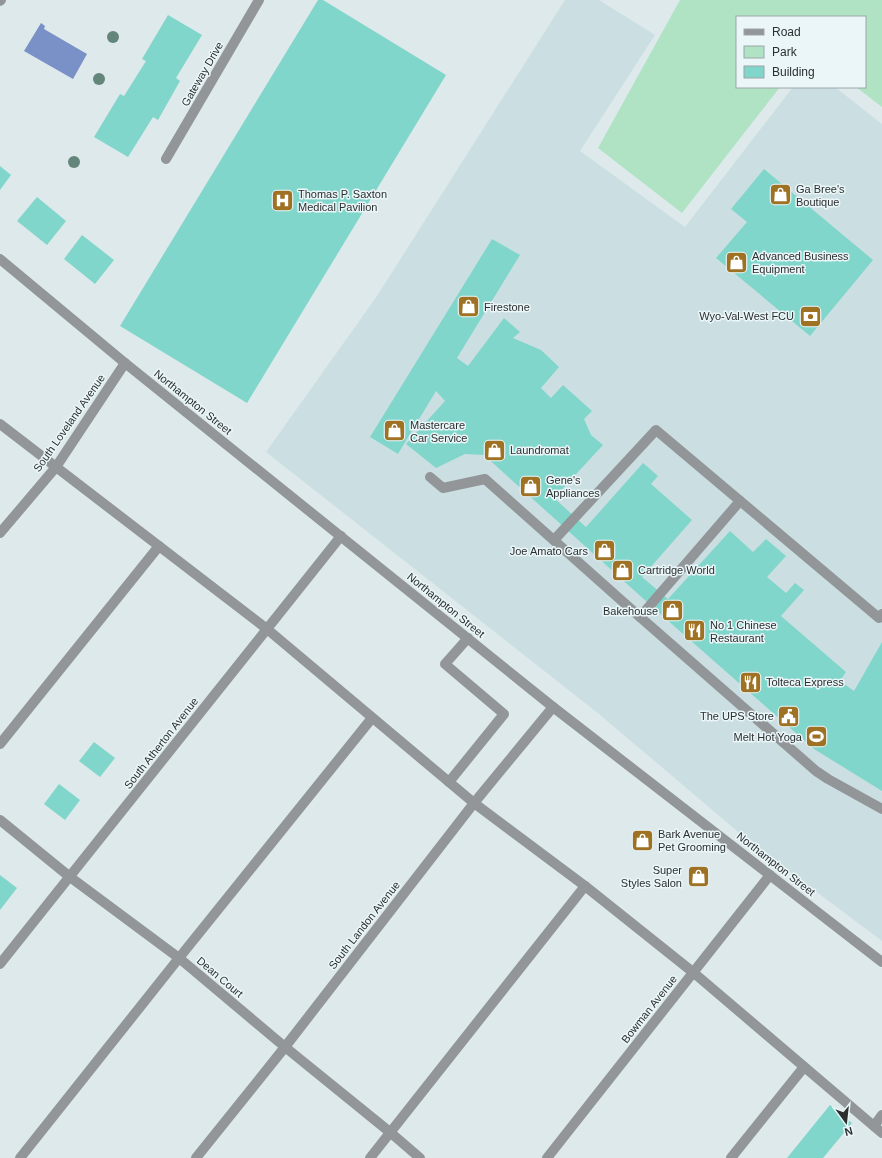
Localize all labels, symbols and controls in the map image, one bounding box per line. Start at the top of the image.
legend [736,16,866,88]
text: Road [772,25,801,39]
street label: Gateway Drive [179,40,225,108]
text: Park [772,45,798,59]
text: Building [772,65,815,79]
shop icon: Ga Bree's Boutique [767,182,793,208]
place label: Ga Bree's Boutique [796,183,845,208]
hospital icon: Thomas P. Saxton Medical Pavilion [270,187,296,213]
place label: Thomas P. Saxton Medical Pavilion [298,188,387,213]
shop icon: Advanced Business Equipment [724,249,750,275]
place label: Advanced Business Equipment [752,250,849,275]
shop icon: Firestone [456,294,482,320]
place label: Firestone [484,301,530,313]
bank icon: Wyo-Val-West FCU [797,303,823,329]
place label: Wyo-Val-West FCU [699,310,794,322]
street label: Northampton Street [152,367,234,437]
street label: South Loveland Avenue [31,372,107,474]
shop icon: Mastercare Car Service [382,418,408,444]
place label: Mastercare Car Service [410,419,467,444]
shop icon: Laundromat [482,437,508,463]
place label: Laundromat [510,444,569,456]
shop icon: Gene's Appliances [517,473,543,499]
place label: Gene's Appliances [546,474,600,499]
shop icon: Joe Amato Cars [591,538,617,564]
place label: Joe Amato Cars [510,545,588,557]
shop icon: Cartridge World [610,557,636,583]
place label: Cartridge World [638,564,715,576]
street label: Northampton Street [405,570,487,640]
shop icon: Bakehouse [660,598,686,624]
place label: Bakehouse [603,605,658,617]
restaurant icon: No 1 Chinese Restaurant [681,618,707,644]
place label: No 1 Chinese Restaurant [710,619,777,644]
restaurant icon: Tolteca Express [737,669,763,695]
place label: Tolteca Express [766,676,844,688]
street label: South Atherton Avenue [122,695,200,791]
public building icon: The UPS Store [776,703,802,729]
place label: The UPS Store [700,710,774,722]
sports icon: Melt Hot Yoga [804,724,830,750]
place label: Melt Hot Yoga [734,731,803,743]
shop icon: Bark Avenue Pet Grooming [629,827,655,853]
place label: Bark Avenue Pet Grooming [658,828,726,853]
street label: Northampton Street [734,830,818,898]
shop icon: Super Styles Salon [685,863,711,889]
place label: Super Styles Salon [621,864,682,889]
street label: South Landon Avenue [326,879,402,971]
street label: Dean Court [195,954,245,1000]
street label: Bowman Avenue [619,973,679,1045]
north arrow [826,1102,866,1142]
text: N [843,1125,854,1138]

